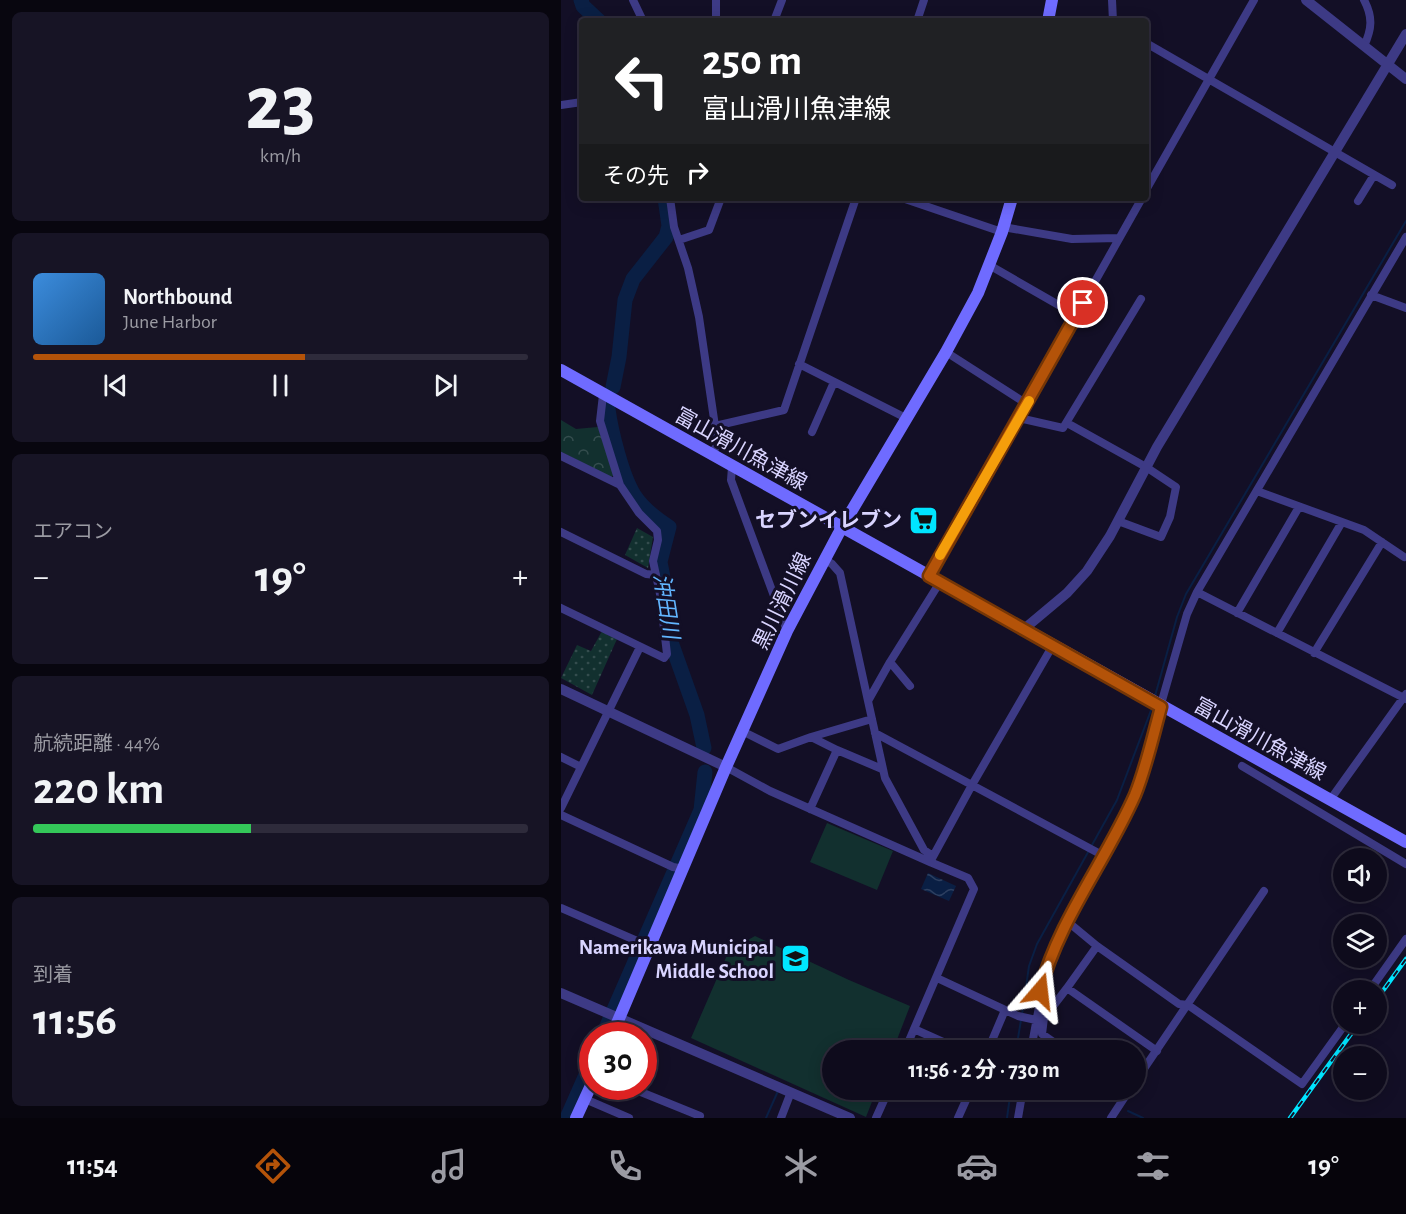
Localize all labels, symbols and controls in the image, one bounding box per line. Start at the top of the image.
text: 250 m [702,40,802,82]
icon: left [603,42,681,120]
text: 23 [245,66,316,144]
text: 富山滑川魚津線 [702,96,891,123]
text: km/h [260,146,301,166]
icon: right [681,156,714,189]
text: その先 [603,165,669,187]
pin [1057,277,1108,328]
text: Northbound [123,286,232,308]
icon: arrive [1066,286,1099,319]
text: June Harbor [123,312,217,332]
icon: previous [99,369,132,402]
icon: pause [264,369,297,402]
icon: next [429,369,462,402]
street label: 富山滑川魚津線 [671,404,811,494]
supermarket icon: セブンイレブン [907,504,939,536]
place label: セブンイレブン [755,508,902,531]
text: エアコン [33,522,113,542]
street label: 黒川滑川線 [749,549,815,653]
text: 19° [255,555,306,600]
text: − [33,561,49,594]
text: + [512,561,528,594]
water label: 沖田川 [650,572,683,642]
street label: 富山滑川魚津線 [1190,694,1330,784]
text: 航続距離 · 44% [33,734,160,754]
text: 220 km [33,767,164,812]
map controls [1333,848,1387,1100]
button: sound [1333,848,1387,902]
button: layers [1333,914,1387,968]
place label: Namerikawa Municipal Middle School [579,937,774,982]
school or university icon: Namerikawa Municipal Middle School [779,943,811,975]
position arrow [1008,959,1072,1023]
text: 到着 [33,965,73,985]
button: + [1333,980,1387,1034]
text: 11:56 [33,998,117,1043]
speed limit sign: 30 [579,1022,657,1100]
button: − [1333,1046,1387,1100]
text: 11:56 · 2 分 · 730 m [908,1059,1060,1081]
icon: directions [252,1145,294,1187]
icon: music [428,1145,470,1187]
icon: phone [604,1145,646,1187]
icon: climate [780,1145,822,1187]
icon: car [956,1145,998,1187]
icon: filters [1132,1145,1174,1187]
text: 11:54 [67,1152,118,1179]
text: 19° [1308,1152,1339,1179]

